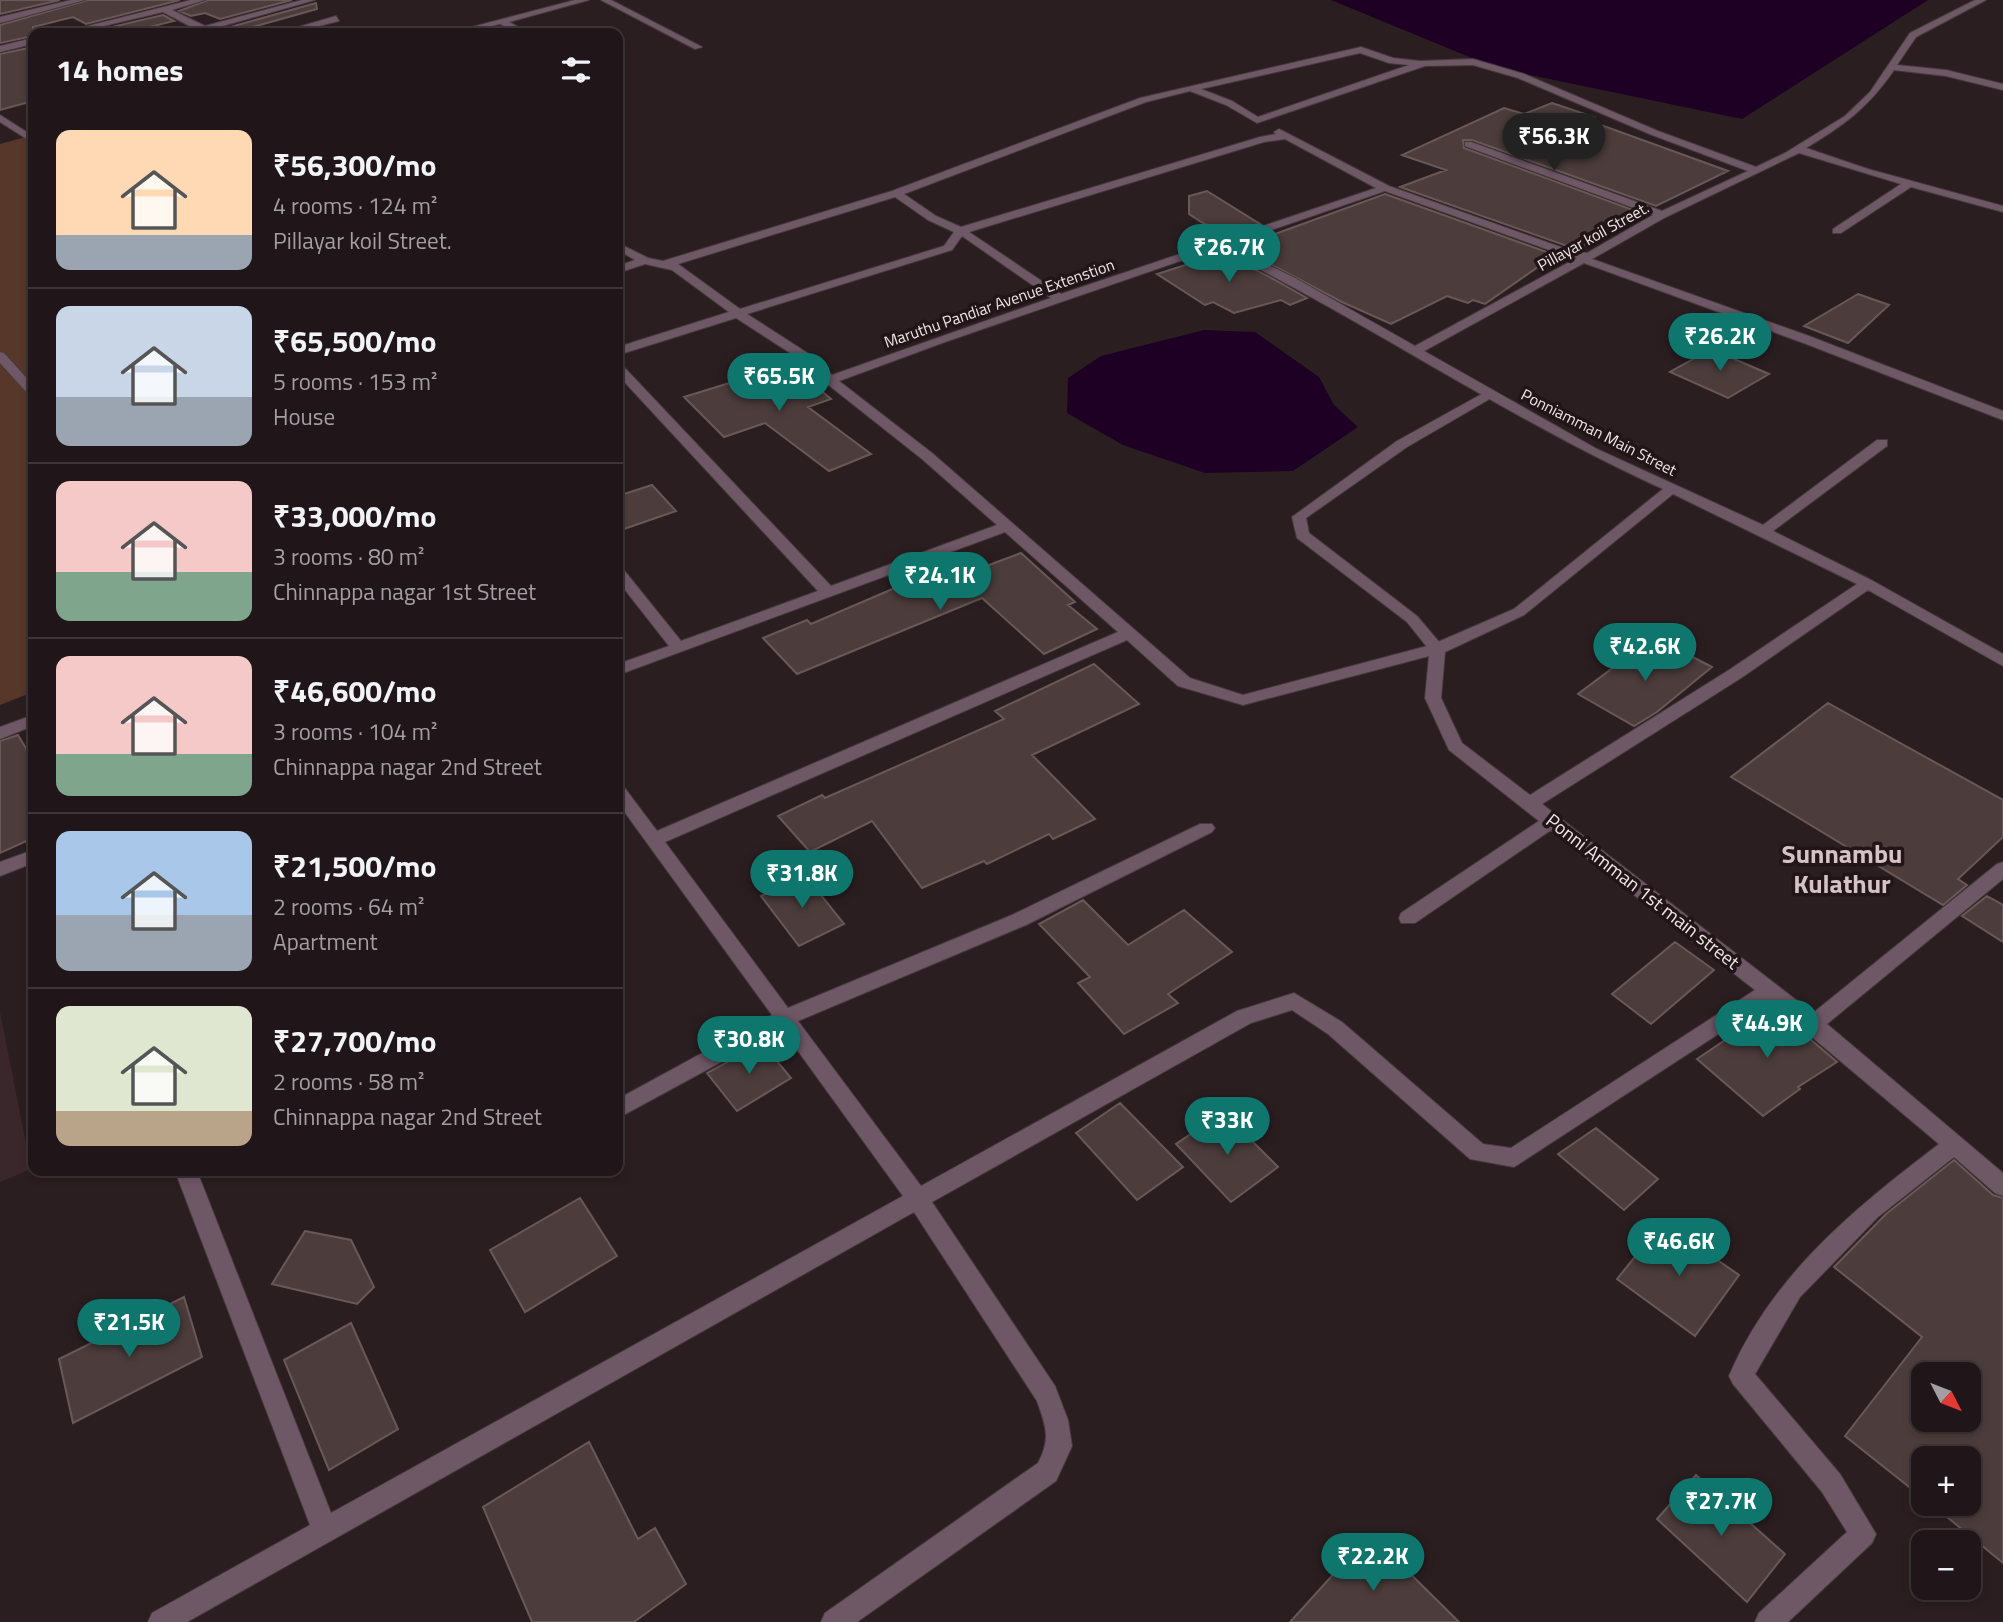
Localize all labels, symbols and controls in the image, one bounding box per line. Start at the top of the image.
text: 14 homes [56,47,183,93]
icon: filters [557,51,595,89]
pin: ₹56.3K [1497,114,1611,173]
text: ₹56.3K [1518,118,1590,153]
text: ₹56,300/mo [273,142,437,188]
icon: home [112,158,196,242]
text: 4 rooms · 124 m² [273,188,437,223]
street label: Pillayar koil Street. [1533,195,1653,277]
text: Pillayar koil Street. [273,223,452,258]
pin: ₹26.7K [1172,224,1286,284]
text: ₹26.7K [1193,229,1265,264]
street label: Maruthu Pandiar Avenue Extenstion [881,252,1117,354]
pin: ₹26.2K [1663,314,1777,373]
text: ₹65,500/mo [273,318,437,364]
text: ₹26.2K [1684,318,1756,353]
icon: home [112,334,196,418]
pin: ₹65.5K [722,354,836,413]
text: ₹65.5K [743,358,815,393]
text: 5 rooms · 153 m² [273,364,437,399]
street label: Ponniamman Main Street [1517,382,1681,482]
text: House [273,399,335,434]
text: ₹33,000/mo [273,493,437,539]
icon: home [112,509,196,593]
text: 3 rooms · 80 m² [273,539,424,574]
pin: ₹24.1K [883,552,997,612]
text: ₹24.1K [904,557,976,592]
text: Chinnappa nagar 1st Street [273,574,536,609]
pin: ₹42.6K [1588,624,1702,683]
text: ₹42.6K [1609,628,1681,663]
text: ₹46,600/mo [273,668,437,714]
icon: home [112,684,196,768]
text: 3 rooms · 104 m² [273,714,437,749]
text: Chinnappa nagar 2nd Street [273,749,542,784]
street label: Ponni Amman 1st main street [1540,806,1747,976]
district label: Sunnambu Kulathur [1782,834,1902,903]
text: ₹21,500/mo [273,843,437,889]
pin: ₹31.8K [745,850,859,910]
text: ₹31.8K [766,855,838,890]
icon: home [112,859,196,943]
text: 2 rooms · 64 m² [273,889,424,924]
text: Apartment [273,924,378,959]
pin: ₹44.9K [1710,1000,1824,1060]
text: ₹44.9K [1731,1005,1803,1040]
pin: ₹30.8K [692,1016,806,1076]
text: ₹27,700/mo [273,1018,437,1064]
text: ₹30.8K [713,1021,785,1056]
icon: home [112,1034,196,1118]
text: 2 rooms · 58 m² [273,1064,424,1099]
pin: ₹33K [1186,1098,1268,1157]
text: Chinnappa nagar 2nd Street [273,1099,542,1134]
text: ₹33K [1201,1102,1253,1137]
pin: ₹46.6K [1622,1218,1736,1278]
text: ₹46.6K [1643,1223,1715,1258]
pin: ₹21.5K [72,1300,186,1359]
text: ₹21.5K [93,1304,165,1339]
north arrow [1911,1362,1981,1432]
map controls [1911,1362,1981,1600]
button: + [1911,1446,1981,1516]
pin: ₹27.7K [1664,1478,1778,1538]
text: ₹27.7K [1685,1483,1757,1518]
button: − [1911,1530,1981,1600]
pin: ₹22.2K [1316,1534,1430,1593]
text: ₹22.2K [1337,1538,1409,1573]

